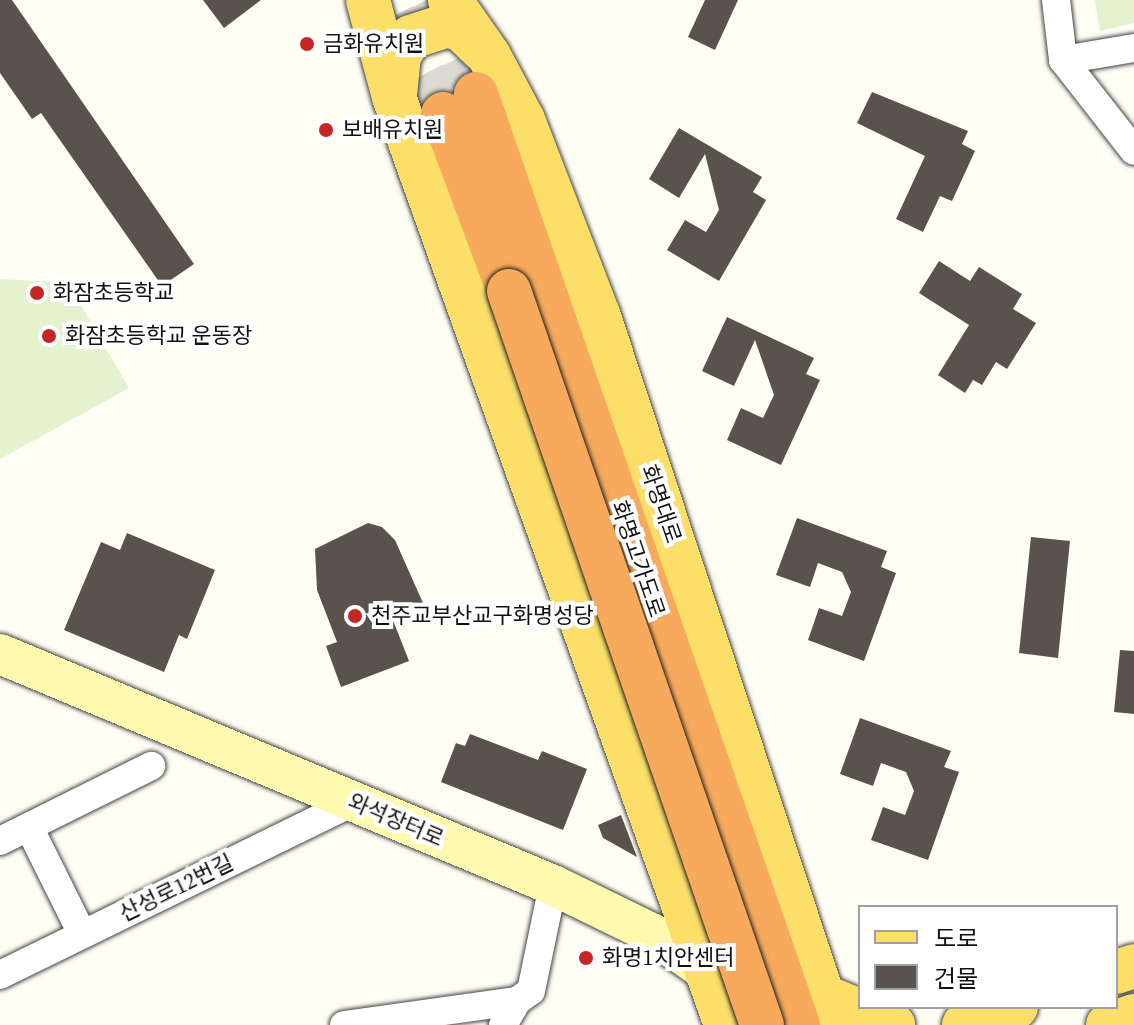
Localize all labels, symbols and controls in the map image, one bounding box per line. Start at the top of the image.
place label: 금화유치원 [323,31,424,57]
marker: 금화유치원 [298,35,316,53]
place label: 보배유치원 [342,117,443,143]
marker: 보배유치원 [317,121,335,139]
place label: 화잠초등학교 [53,280,174,306]
marker: 화잠초등학교 [28,284,46,302]
place label: 화잠초등학교 운동장 [65,323,252,349]
marker: 화잠초등학교 운동장 [40,327,58,345]
street label: 화명대로 [635,461,687,547]
street label: 화명고가도로 [606,497,670,621]
place label: 천주교부산교구화명성당 [371,603,594,629]
marker: 천주교부산교구화명성당 [346,607,364,625]
street label: 와석장터로 [344,788,448,852]
street label: 산성로12번길 [115,849,237,927]
legend [858,905,1118,1009]
text: 도로 [934,922,978,955]
place label: 화명1치안센터 [602,945,734,971]
marker: 화명1치안센터 [577,949,595,967]
text: 건물 [934,962,978,995]

